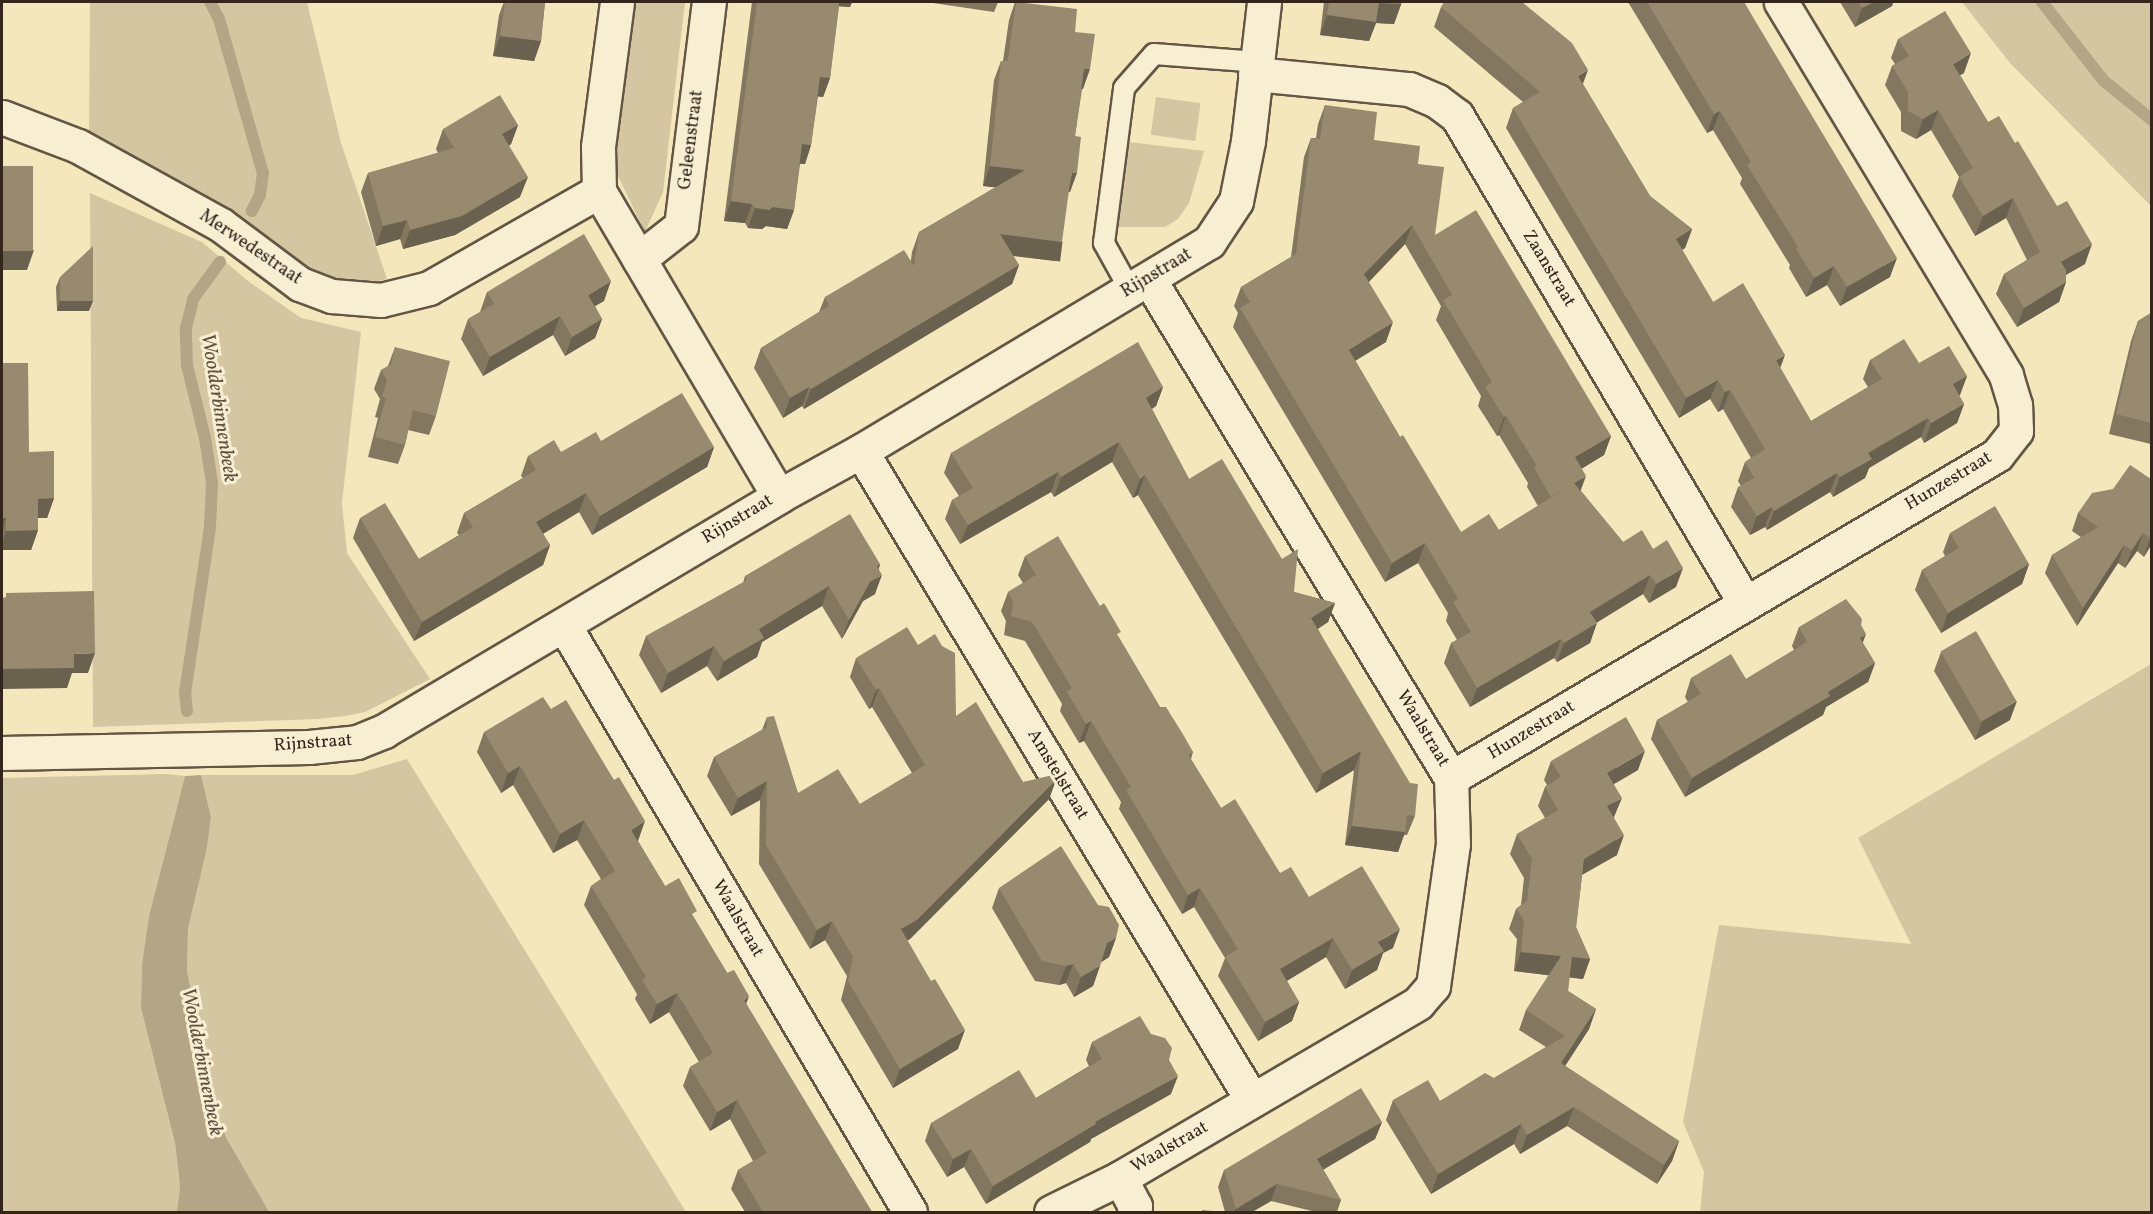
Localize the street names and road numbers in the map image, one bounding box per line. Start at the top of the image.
street label: Geleenstraat [675,89,709,191]
street label: Merwedestraat [195,206,305,290]
street label: Zaanstraat [1517,227,1579,311]
street label: Rijnstraat [1118,244,1196,304]
street label: Hunzestraat [1902,448,1996,516]
street label: Rijnstraat [699,490,777,550]
street label: Waalstraat [1391,687,1453,771]
street label: Hunzestraat [1485,697,1579,765]
street label: Amstelstraat [1022,726,1092,824]
street label: Rijnstraat [273,730,353,758]
street label: Waalstraat [706,877,768,961]
street label: Waalstraat [1128,1117,1212,1179]

